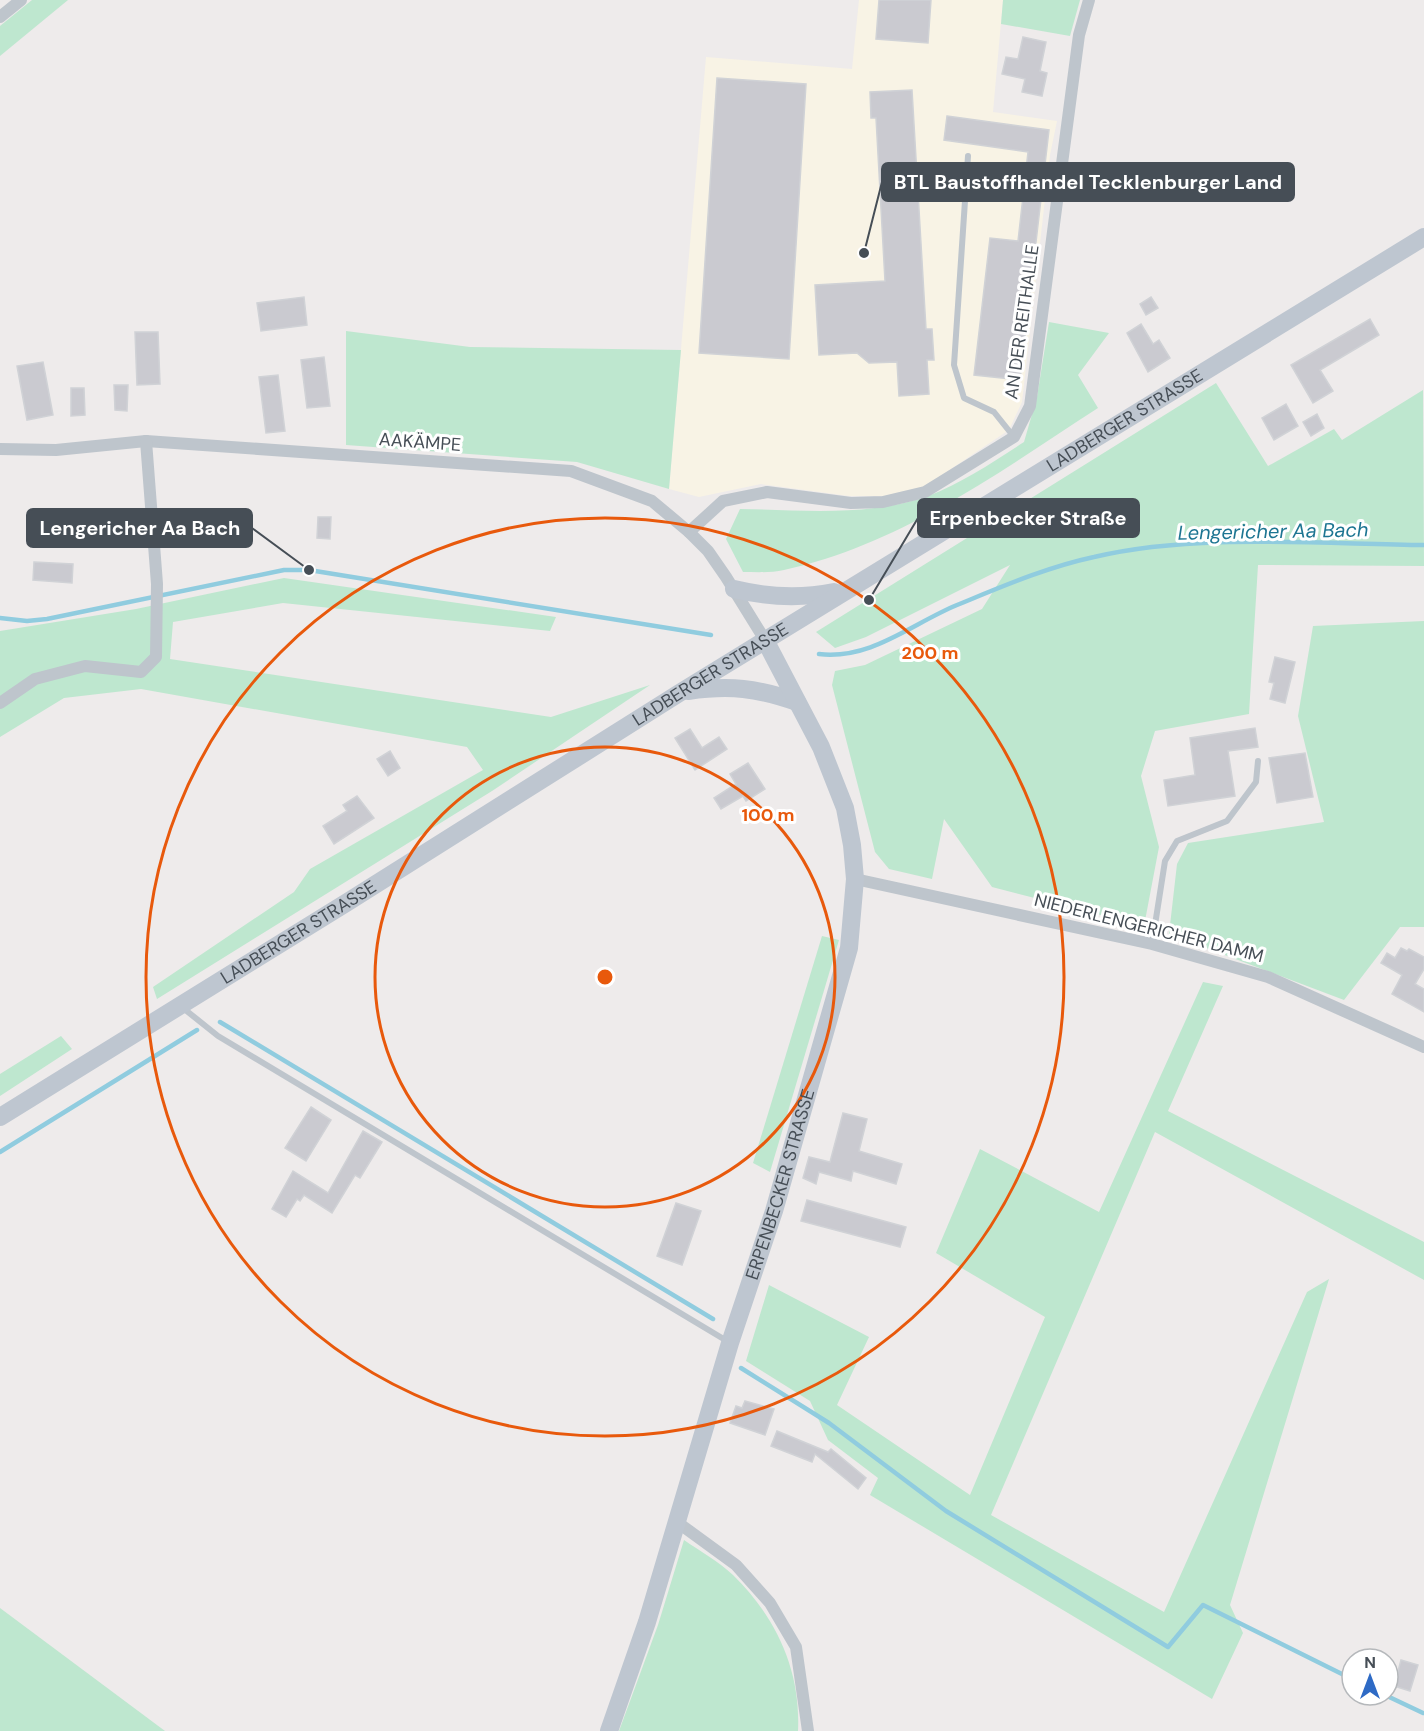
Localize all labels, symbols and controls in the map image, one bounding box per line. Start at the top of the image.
callout: BTL Baustoffhandel Tecklenburger Land [882,163,1294,201]
text: BTL Baustoffhandel Tecklenburger Land [894,169,1282,195]
street label: AN DER REITHALLE [999,243,1045,401]
street label: LADBERGER STRASSE [1042,363,1207,477]
street label: AAKÄMPE [378,427,462,457]
callout: Erpenbecker Straße [918,499,1139,537]
text: Erpenbecker Straße [929,505,1127,531]
callout: Lengericher Aa Bach [27,509,252,547]
text: Lengericher Aa Bach [40,515,240,541]
water label: Lengericher Aa Bach [1177,516,1369,546]
street label: LADBERGER STRASSE [628,617,793,732]
text: 200 m [902,641,958,665]
text: 100 m [741,803,795,827]
street label: LADBERGER STRASSE [216,875,381,990]
street label: NIEDERLENGERICHER DAMM [1032,888,1266,968]
centre of rings [595,967,615,987]
street label: ERPENBECKER STRASSE [740,1086,820,1283]
north arrow [1340,1647,1400,1707]
text: N [1364,1652,1376,1673]

